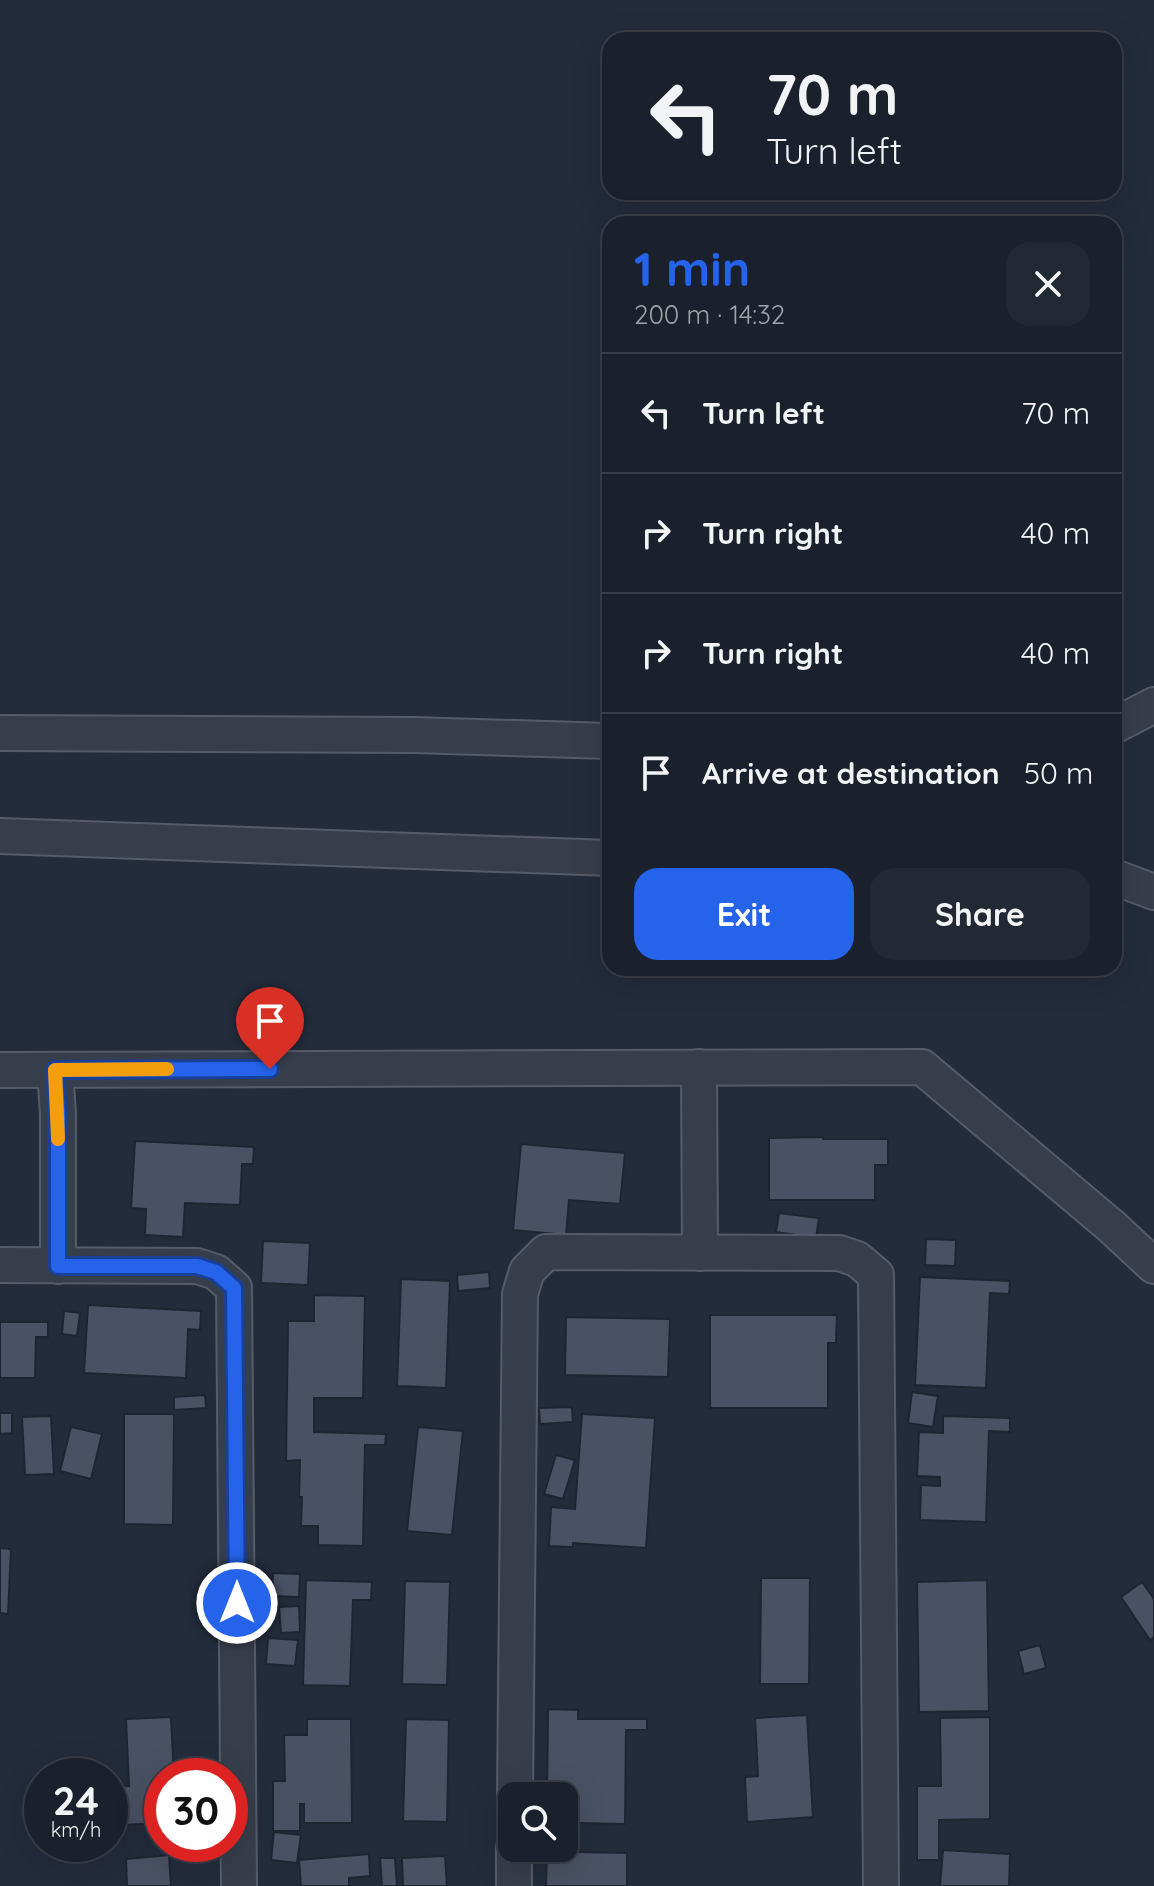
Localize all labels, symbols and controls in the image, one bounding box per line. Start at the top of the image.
text: 70 m [766,59,898,129]
icon: left [634,64,738,168]
text: Turn left [766,128,902,173]
text: 1 min [634,238,750,298]
button: close [1006,242,1090,326]
text: 200 m · 14:32 [634,298,785,331]
icon: left [634,391,678,435]
text: Turn left [702,394,825,432]
text: 70 m [1021,394,1090,432]
icon: right [634,511,678,555]
text: Turn right [702,514,843,552]
text: 40 m [1021,514,1090,552]
icon: right [634,631,678,675]
text: Turn right [702,634,843,672]
text: 40 m [1021,634,1090,672]
icon: arrive [634,751,678,795]
text: Arrive at destination [702,754,1000,792]
text: 50 m [1024,754,1093,792]
button: Exit [634,868,854,960]
button: Share [870,868,1090,960]
pin [236,987,304,1069]
icon: arrive [248,999,292,1043]
position arrow [195,1561,279,1645]
speed limit sign: 30 [144,1758,248,1862]
text: 24 [53,1775,99,1825]
map controls [498,1782,578,1862]
button: search [498,1782,578,1862]
text: km/h [51,1817,101,1842]

